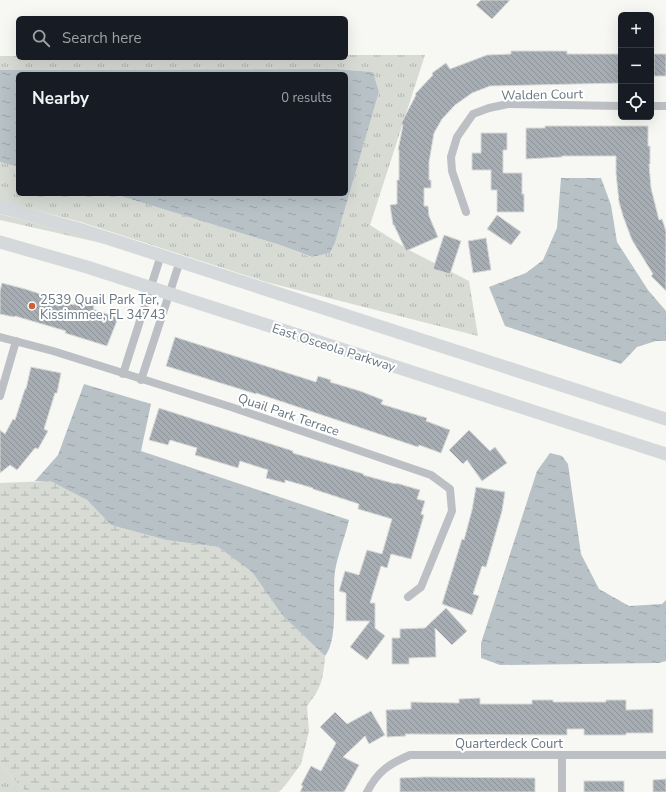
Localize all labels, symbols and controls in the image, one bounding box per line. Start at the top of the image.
map controls [618,12,654,120]
button: + [618,12,654,48]
search box [16,16,348,60]
icon: search [30,27,52,49]
text: Search here [62,28,142,48]
button: − [618,48,654,84]
button: locate [618,84,654,120]
street label: Walden Court [501,85,584,105]
text: Nearby [32,87,89,110]
text: 0 results [281,89,332,107]
place label: 2539 Quail Park Ter, Kissimmee, FL 34743 [40,291,166,324]
marker: 2539 Quail Park Ter, Kissimmee, FL 34743 [27,301,37,311]
street label: East Osceola Parkway [270,319,398,377]
street label: Quail Park Terrace [235,389,342,441]
street label: Quarterdeck Court [455,735,563,753]

